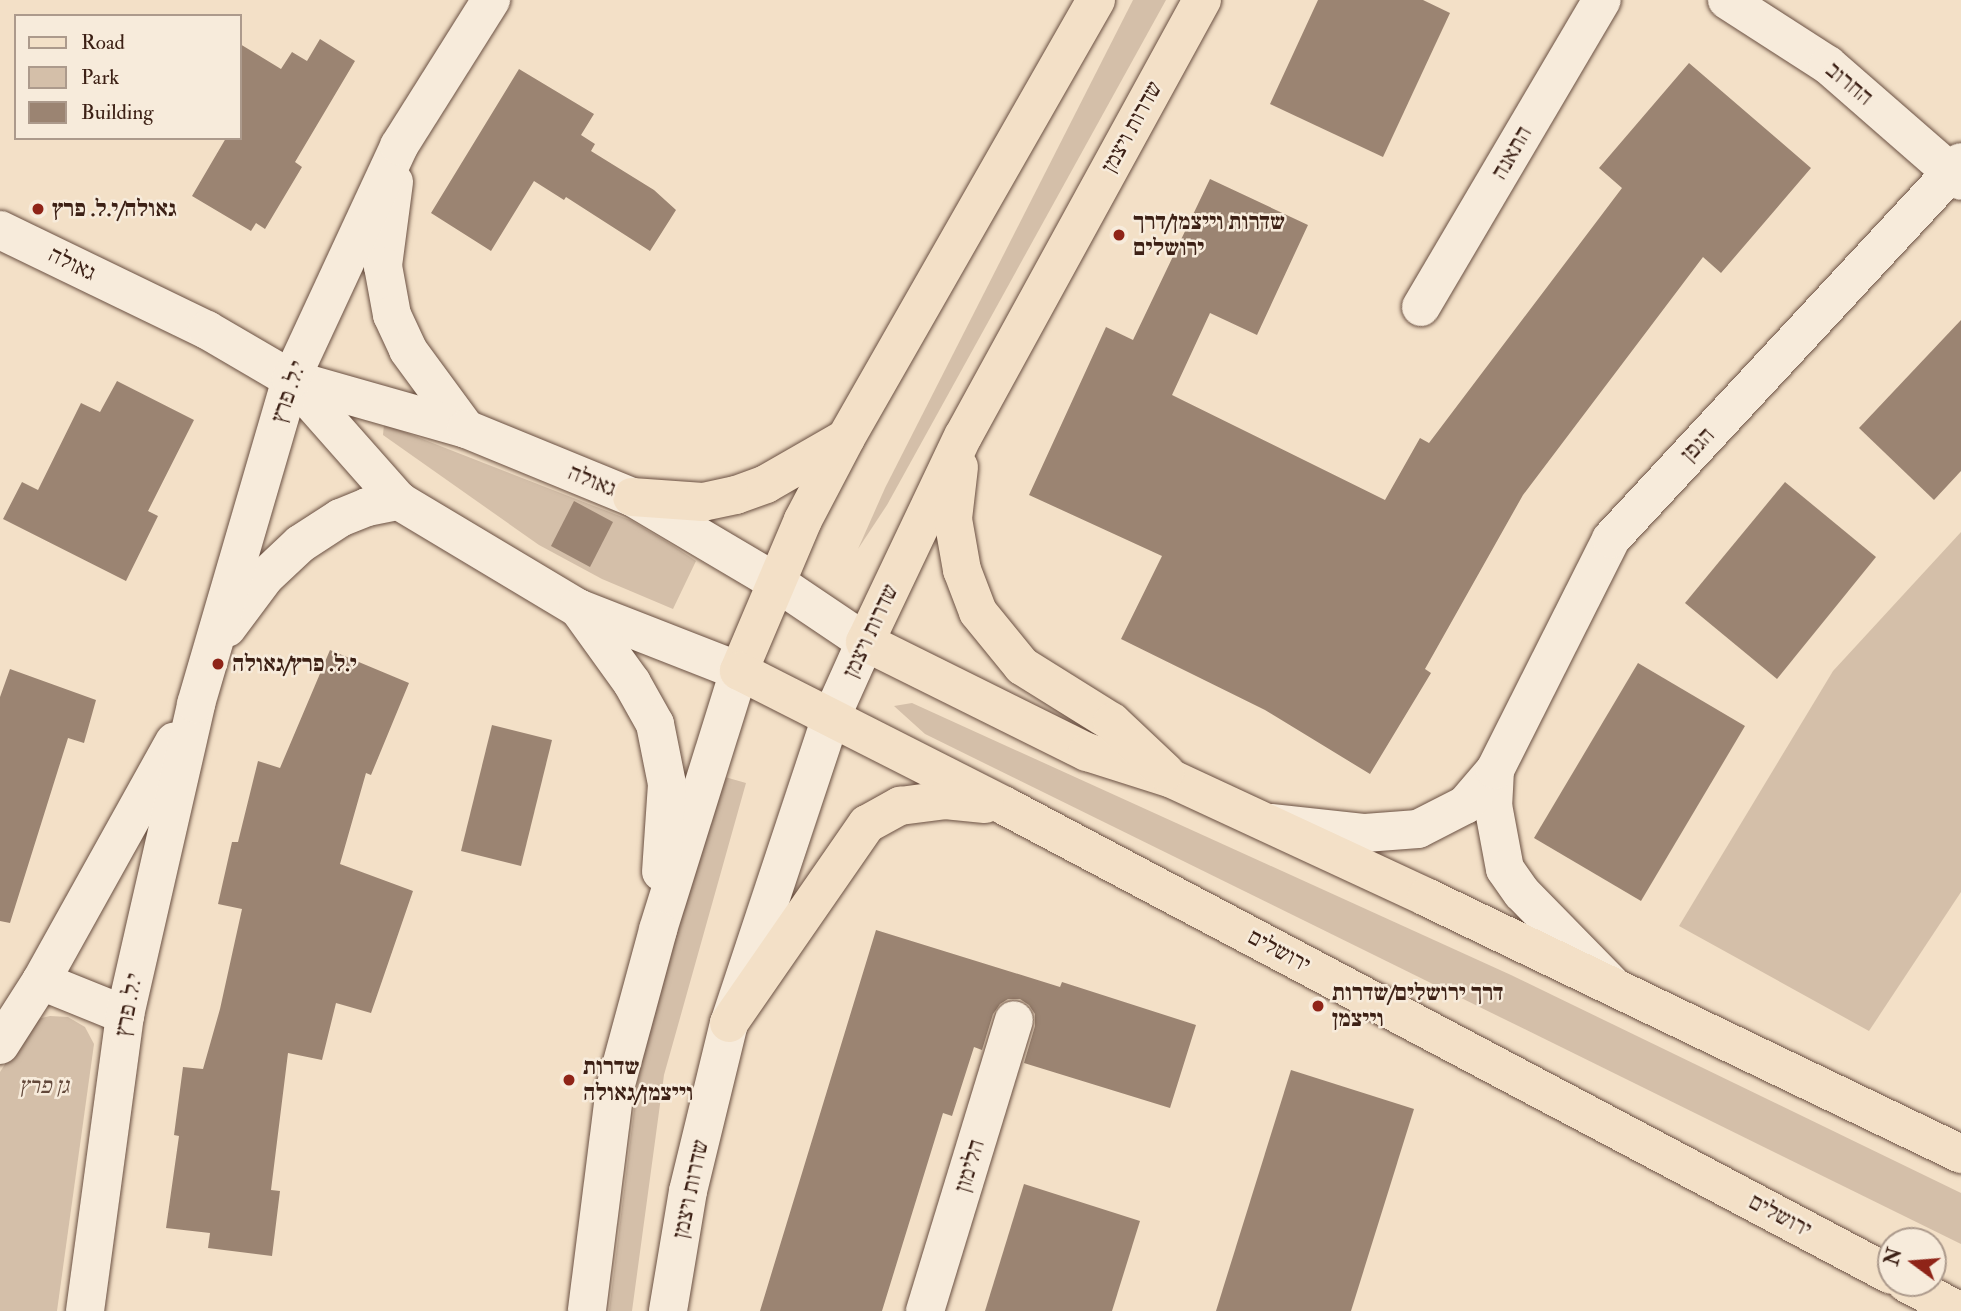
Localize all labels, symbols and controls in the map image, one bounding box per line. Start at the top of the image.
legend [14,14,242,140]
text: Road [81,29,125,56]
street label: החרוב [1820,56,1878,112]
text: Park [81,64,119,91]
street label: שדרות ויצמן [1096,76,1168,178]
text: Building [81,99,154,126]
street label: התאנה [1486,121,1538,185]
place label: גאולה/י.ל. פרץ [52,195,177,223]
marker: גאולה/י.ל. פרץ [30,201,46,217]
place label: שדרות וייצמן/דרך ירושלים [1133,208,1285,262]
marker: שדרות וייצמן/דרך ירושלים [1111,227,1127,243]
street label: גאולה [44,241,100,287]
street label: י.ל. פרץ [266,357,312,427]
street label: הגפן [1675,422,1721,468]
street label: גאולה [564,459,620,503]
street label: שדרות ויצמן [837,580,905,682]
place label: י.ל. פרץ/גאולה [232,650,357,678]
marker: י.ל. פרץ/גאולה [210,656,226,672]
street label: ירושלים [1243,923,1315,979]
street label: י.ל. פרץ [109,971,149,1039]
place label: דרך ירושלים/שדרות וייצמן [1332,979,1504,1033]
marker: דרך ירושלים/שדרות וייצמן [1310,998,1326,1014]
place label: שדרות וייצמן/גאולה [583,1053,693,1107]
park label: גן פרץ [19,1072,69,1100]
marker: שדרות וייצמן/גאולה [561,1072,577,1088]
street label: הלימון [949,1136,991,1196]
street label: שדרות ויצמן [667,1137,715,1241]
street label: ירושלים [1744,1188,1816,1244]
north arrow [1877,1227,1947,1297]
text: N [1880,1245,1908,1268]

